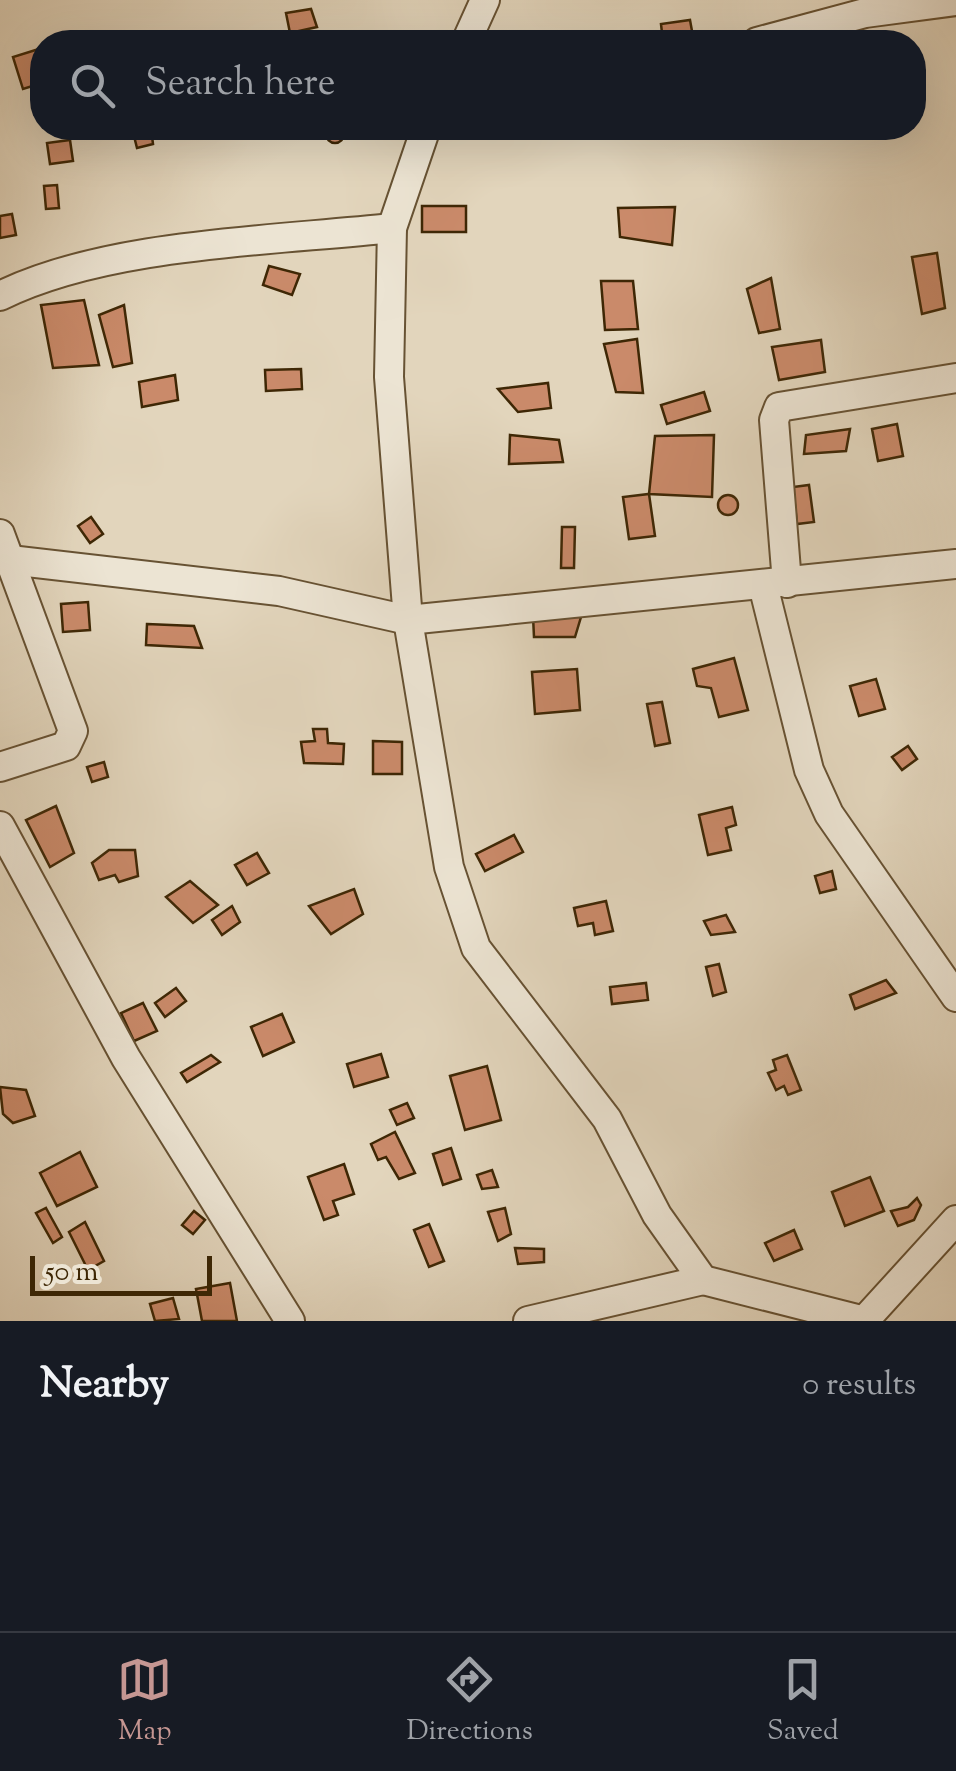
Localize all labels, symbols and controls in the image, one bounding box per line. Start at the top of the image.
search box [30,30,926,140]
icon: search [65,58,120,113]
text: Search here [145,58,336,112]
scale bar [30,1251,212,1296]
text: 50 m [45,1253,99,1293]
text: Nearby [40,1356,169,1416]
text: 0 results [802,1363,916,1409]
tab: Map [117,1652,172,1752]
tab: Directions [406,1652,533,1752]
tab: Saved [767,1652,839,1752]

